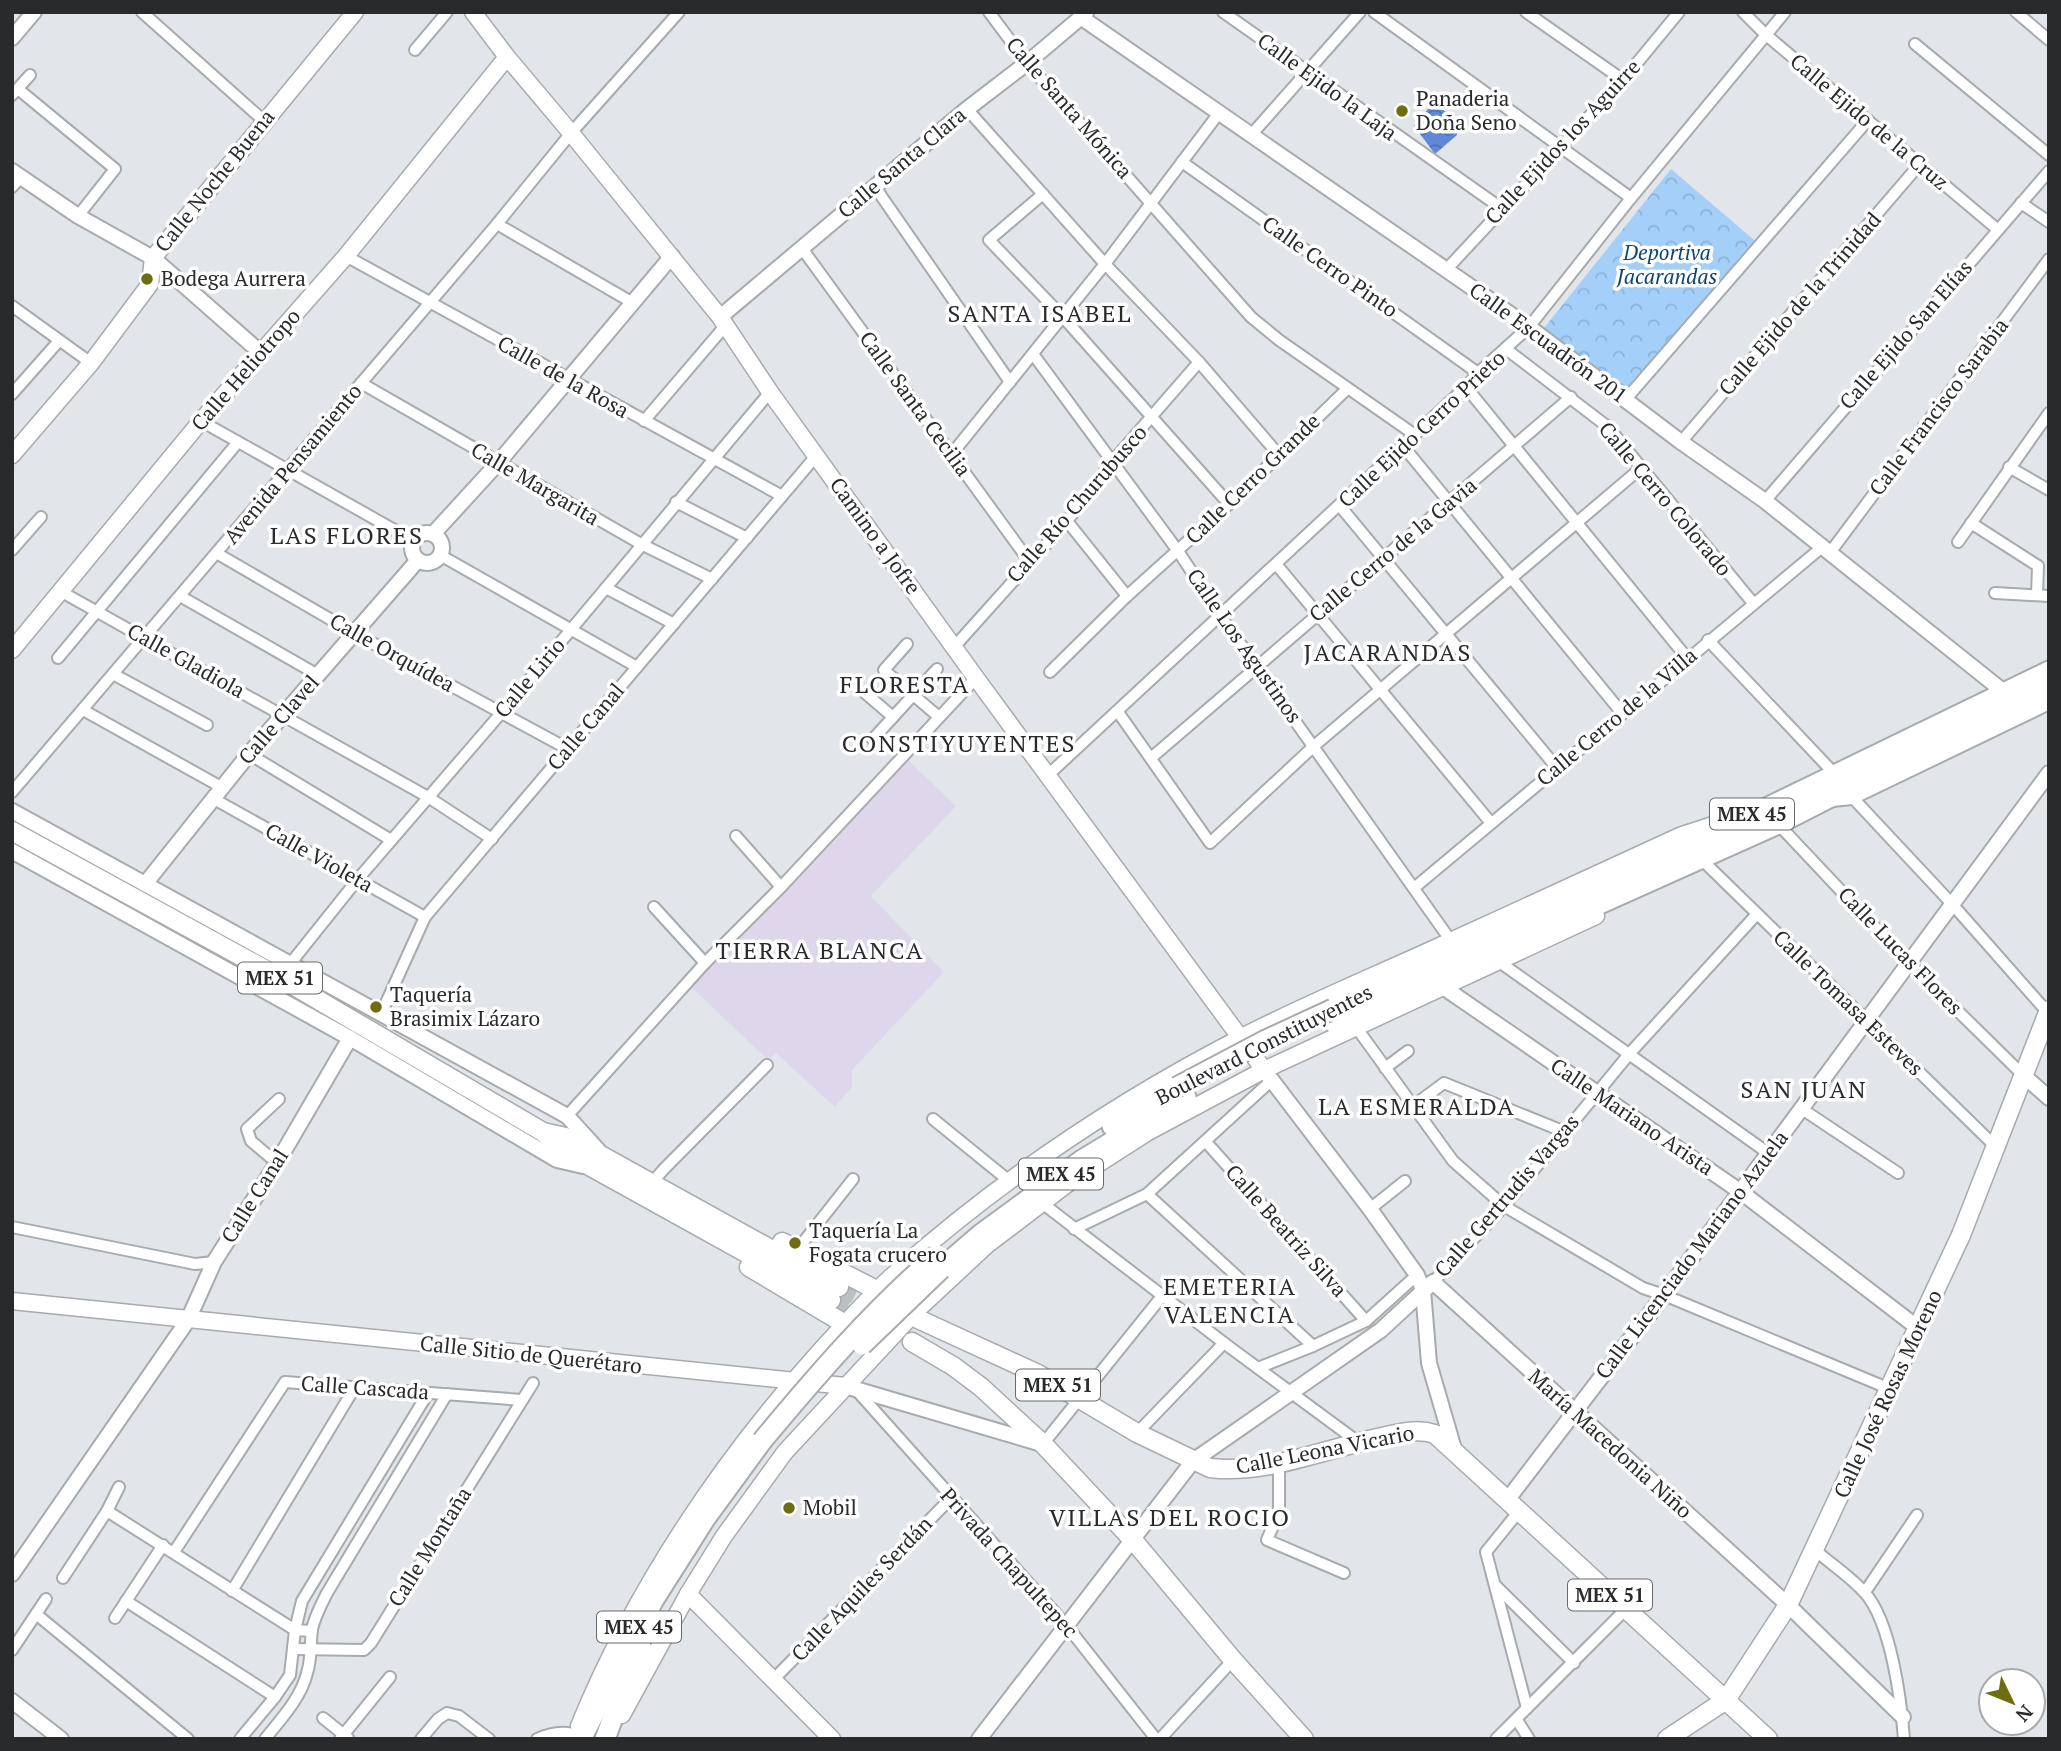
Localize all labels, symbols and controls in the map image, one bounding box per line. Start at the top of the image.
street label: Calle Ejido la Laja [1252,26,1403,147]
street label: Calle Santa Mónica [1000,31,1139,184]
street label: Calle Ejido de la Cruz [1785,47,1955,196]
street label: Calle Ejidos los Aguirre [1478,53,1646,230]
place label: Panaderia Doña Seno [1416,84,1517,136]
street label: Calle Santa Clara [831,100,972,224]
street label: Calle Noche Buena [148,103,281,257]
marker: Panaderia Doña Seno [1394,103,1410,119]
street label: Calle Ejido de la Trinidad [1712,206,1887,401]
street label: Calle Cerro Pinto [1257,209,1404,323]
park label: Deportiva Jacarandas [1616,238,1717,290]
street label: Calle Ejido San Elías [1833,254,1978,415]
place label: Bodega Aurrera [161,264,306,292]
marker: Bodega Aurrera [139,271,155,287]
street label: Calle Escuadrón 201 [1464,275,1633,409]
district label: SANTA ISABEL [947,297,1133,329]
street label: Calle Heliotropo [184,302,306,436]
street label: Calle Francisco Sarabia [1862,312,2014,501]
street label: Calle Santa Cecilia [854,325,978,482]
street label: Calle de la Rosa [493,328,634,424]
street label: Calle Ejido Cerro Prieto [1332,343,1511,513]
street label: Avenida Pensamiento [217,377,368,549]
street label: Calle Cerro Grande [1179,407,1326,550]
street label: Calle Cerro Colorado [1593,415,1739,581]
street label: Calle Río Churubusco [1000,418,1153,588]
street label: Calle Margarita [466,435,605,531]
street label: Calle Cerro de la Gavia [1303,470,1482,628]
street label: Camino a Jofre [824,471,928,599]
district label: LAS FLORES [270,519,424,551]
street label: Calle Los Agustinos [1181,563,1309,728]
street label: Calle Orquídea [325,606,460,698]
street label: Calle Gladiola [123,616,251,704]
street label: Calle Lirio [488,631,571,723]
district label: JACARANDAS [1304,636,1472,668]
street label: Calle Cerro de la Villa [1530,640,1703,792]
district label: FLORESTA [840,668,970,700]
street label: Calle Clavel [232,669,325,770]
street label: Calle Canal [540,677,630,776]
district label: CONSTIYUYENTES [842,727,1076,759]
road number: MEX 45 [1710,799,1794,830]
street label: Calle Violeta [260,816,379,899]
street label: Calle Lucas Flores [1832,880,1969,1020]
street label: Calle Tomasa Esteves [1768,923,1930,1081]
district label: TIERRA BLANCA [716,934,924,966]
road number: MEX 51 [238,962,322,994]
street label: Boulevard Constituyentes [1150,977,1377,1111]
place label: Taquería Brasimix Lázaro [390,980,540,1032]
marker: Taquería Brasimix Lázaro [368,999,384,1015]
street label: Calle Mariano Arista [1545,1051,1720,1181]
district label: SAN JUAN [1741,1073,1867,1105]
district label: LA ESMERALDA [1318,1090,1516,1122]
street label: Calle Gertrudis Vargas [1428,1108,1585,1283]
street label: Calle Licenciado Mariano Azuela [1588,1124,1794,1384]
street label: Calle Canal [214,1143,294,1248]
road number: MEX 45 [1019,1158,1103,1190]
street label: Calle Beatriz Silva [1220,1158,1354,1303]
place label: Taquería La Fogata crucero [809,1216,947,1268]
marker: Taquería La Fogata crucero [787,1235,803,1251]
district label: EMETERIA VALENCIA [1163,1270,1297,1330]
street label: Calle José Rosas Moreno [1826,1285,1948,1502]
street label: Calle Sitio de Querétaro [419,1328,643,1380]
street label: María Macedonia Niño [1523,1362,1699,1524]
street label: Calle Cascada [300,1369,430,1405]
road number: MEX 51 [1016,1370,1100,1400]
street label: Calle Leona Vicario [1233,1418,1416,1480]
street label: Calle Montaña [381,1481,477,1612]
street label: Privada Chapultepec [935,1481,1085,1643]
place label: Mobil [803,1493,857,1521]
marker: Mobil [781,1500,797,1516]
district label: VILLAS DEL ROCIO [1049,1501,1291,1533]
street label: Calle Aquiles Serdán [785,1509,938,1667]
road number: MEX 51 [1568,1580,1652,1610]
road number: MEX 45 [597,1611,681,1642]
north arrow [1977,1667,2047,1737]
text: N [2010,1700,2039,1728]

